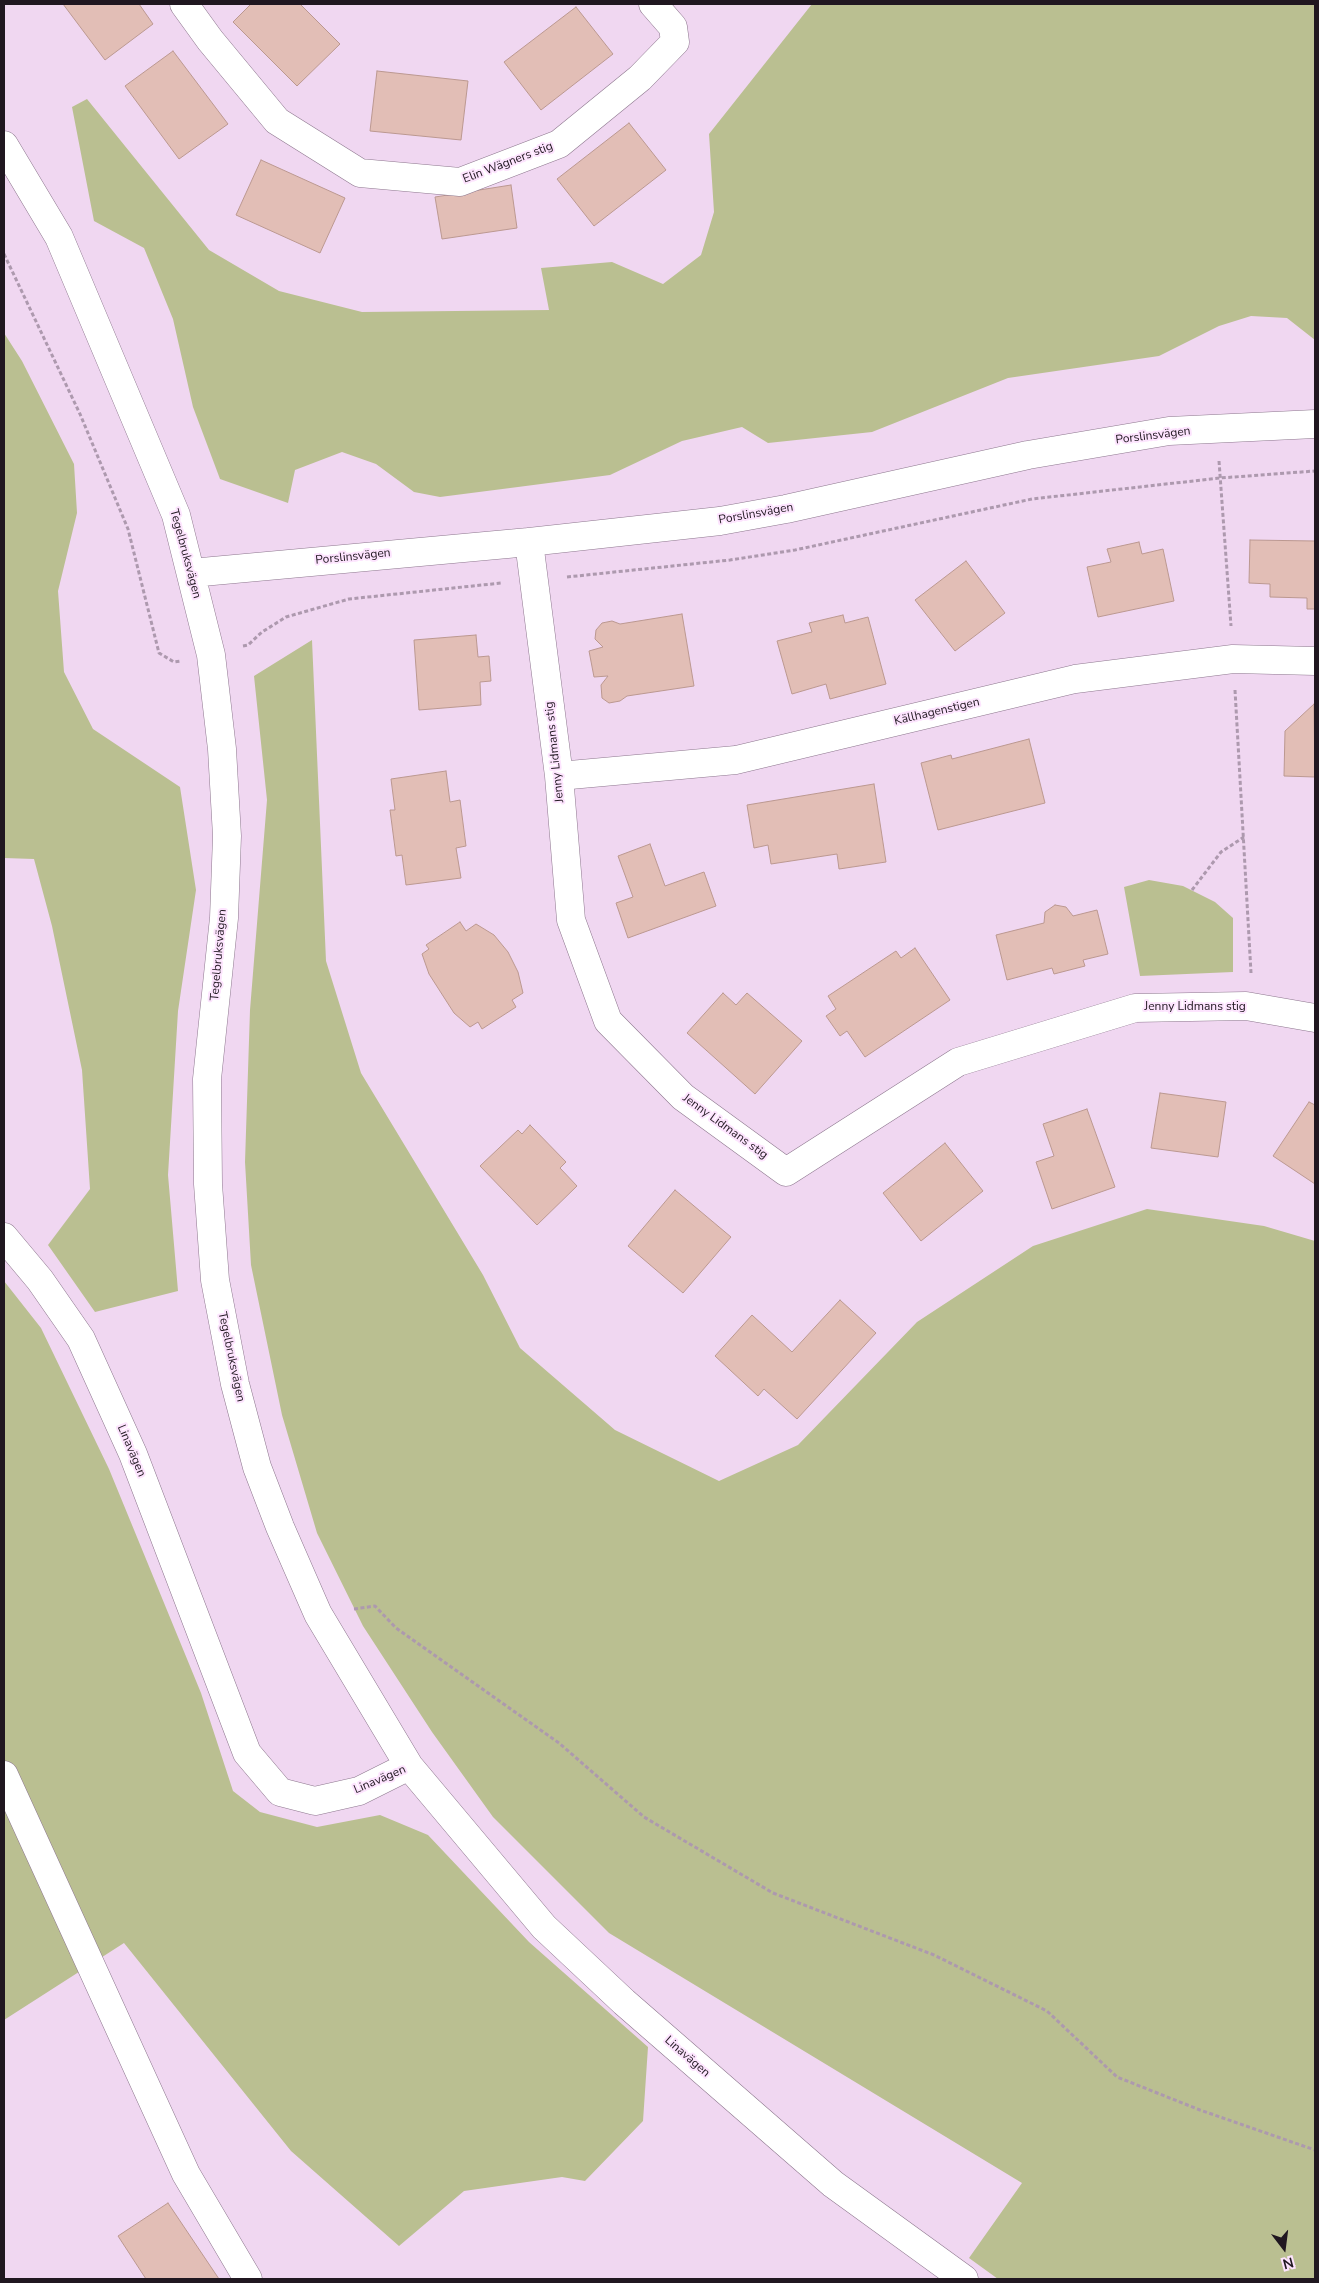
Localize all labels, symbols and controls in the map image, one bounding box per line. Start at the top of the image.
street label: Elin Wägners stig [461,139,555,187]
street label: Porslinsvägen [1115,424,1191,448]
street label: Porslinsvägen [718,500,794,528]
street label: Tegelbruksvägen [166,508,204,600]
street label: Porslinsvägen [315,546,391,568]
street label: Källhagenstigen [893,695,981,729]
street label: Jenny Lidmans stig [543,701,567,803]
street label: Tegelbruksvägen [208,909,230,1001]
street label: Jenny Lidmans stig [1144,1000,1246,1014]
street label: Jenny Lidmans stig [680,1091,770,1163]
street label: Tegelbruksvägen [214,1311,248,1403]
street label: Linavägen [114,1423,148,1479]
street label: Linavägen [352,1763,408,1797]
street label: Linavägen [661,2034,713,2080]
north arrow [1259,2223,1309,2273]
text: N [1280,2252,1296,2274]

